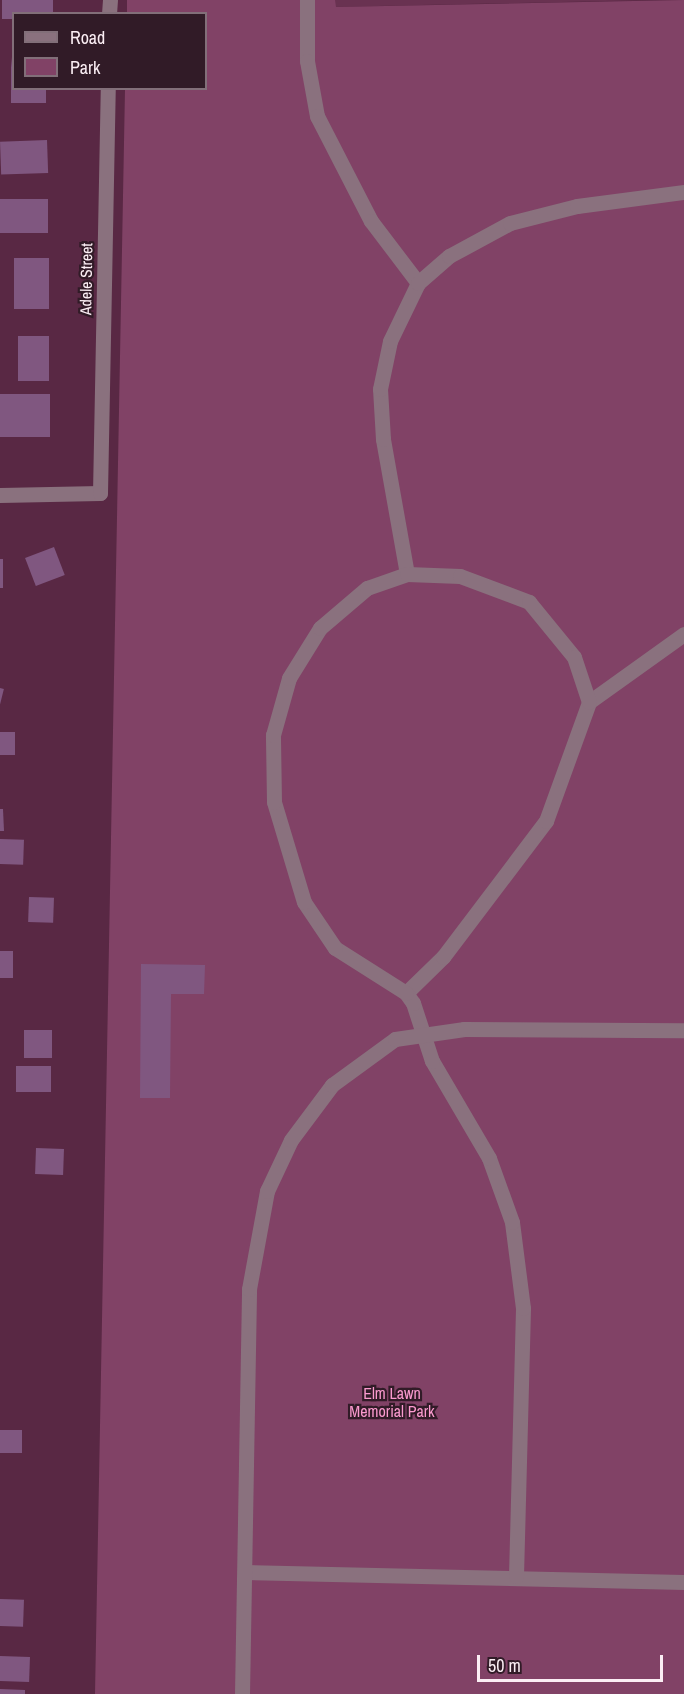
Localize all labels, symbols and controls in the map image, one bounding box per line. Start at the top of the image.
legend [12,12,207,90]
text: Road [70,25,105,50]
text: Park [70,55,100,80]
street label: Adele Street [76,243,96,315]
park label: Elm Lawn Memorial Park [349,1383,435,1421]
scale bar [480,1643,666,1681]
text: 50 m [488,1653,521,1678]

